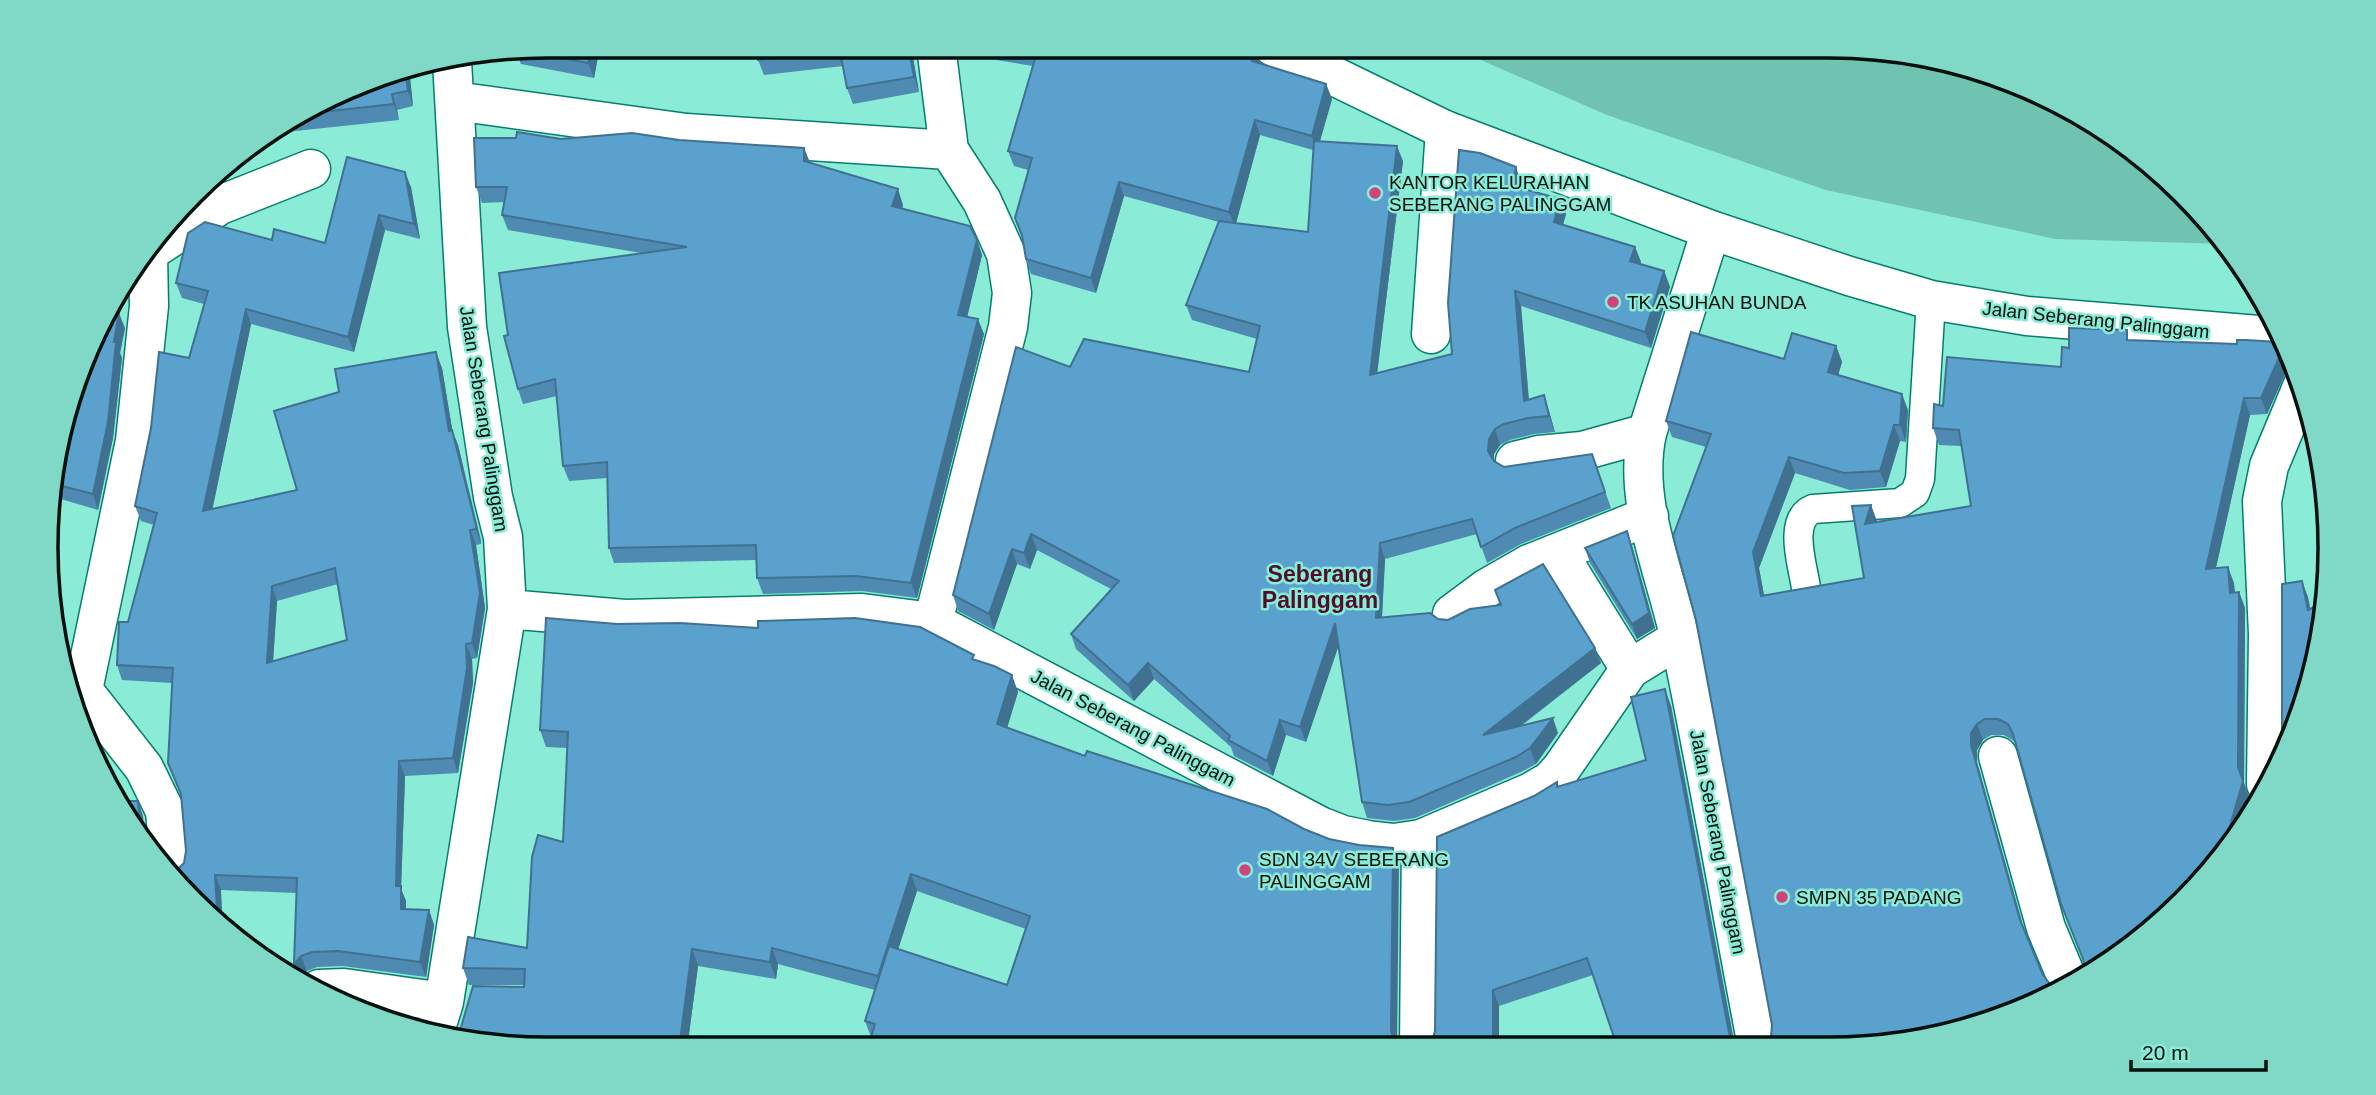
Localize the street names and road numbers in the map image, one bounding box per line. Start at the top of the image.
street label: Jalan Seberang Palinggam [1981,298,2211,342]
street label: Jalan Seberang Palinggam [456,305,512,533]
street label: Jalan Seberang Palinggam [1027,665,1239,791]
street label: Jalan Seberang Palinggam [1686,728,1750,956]

